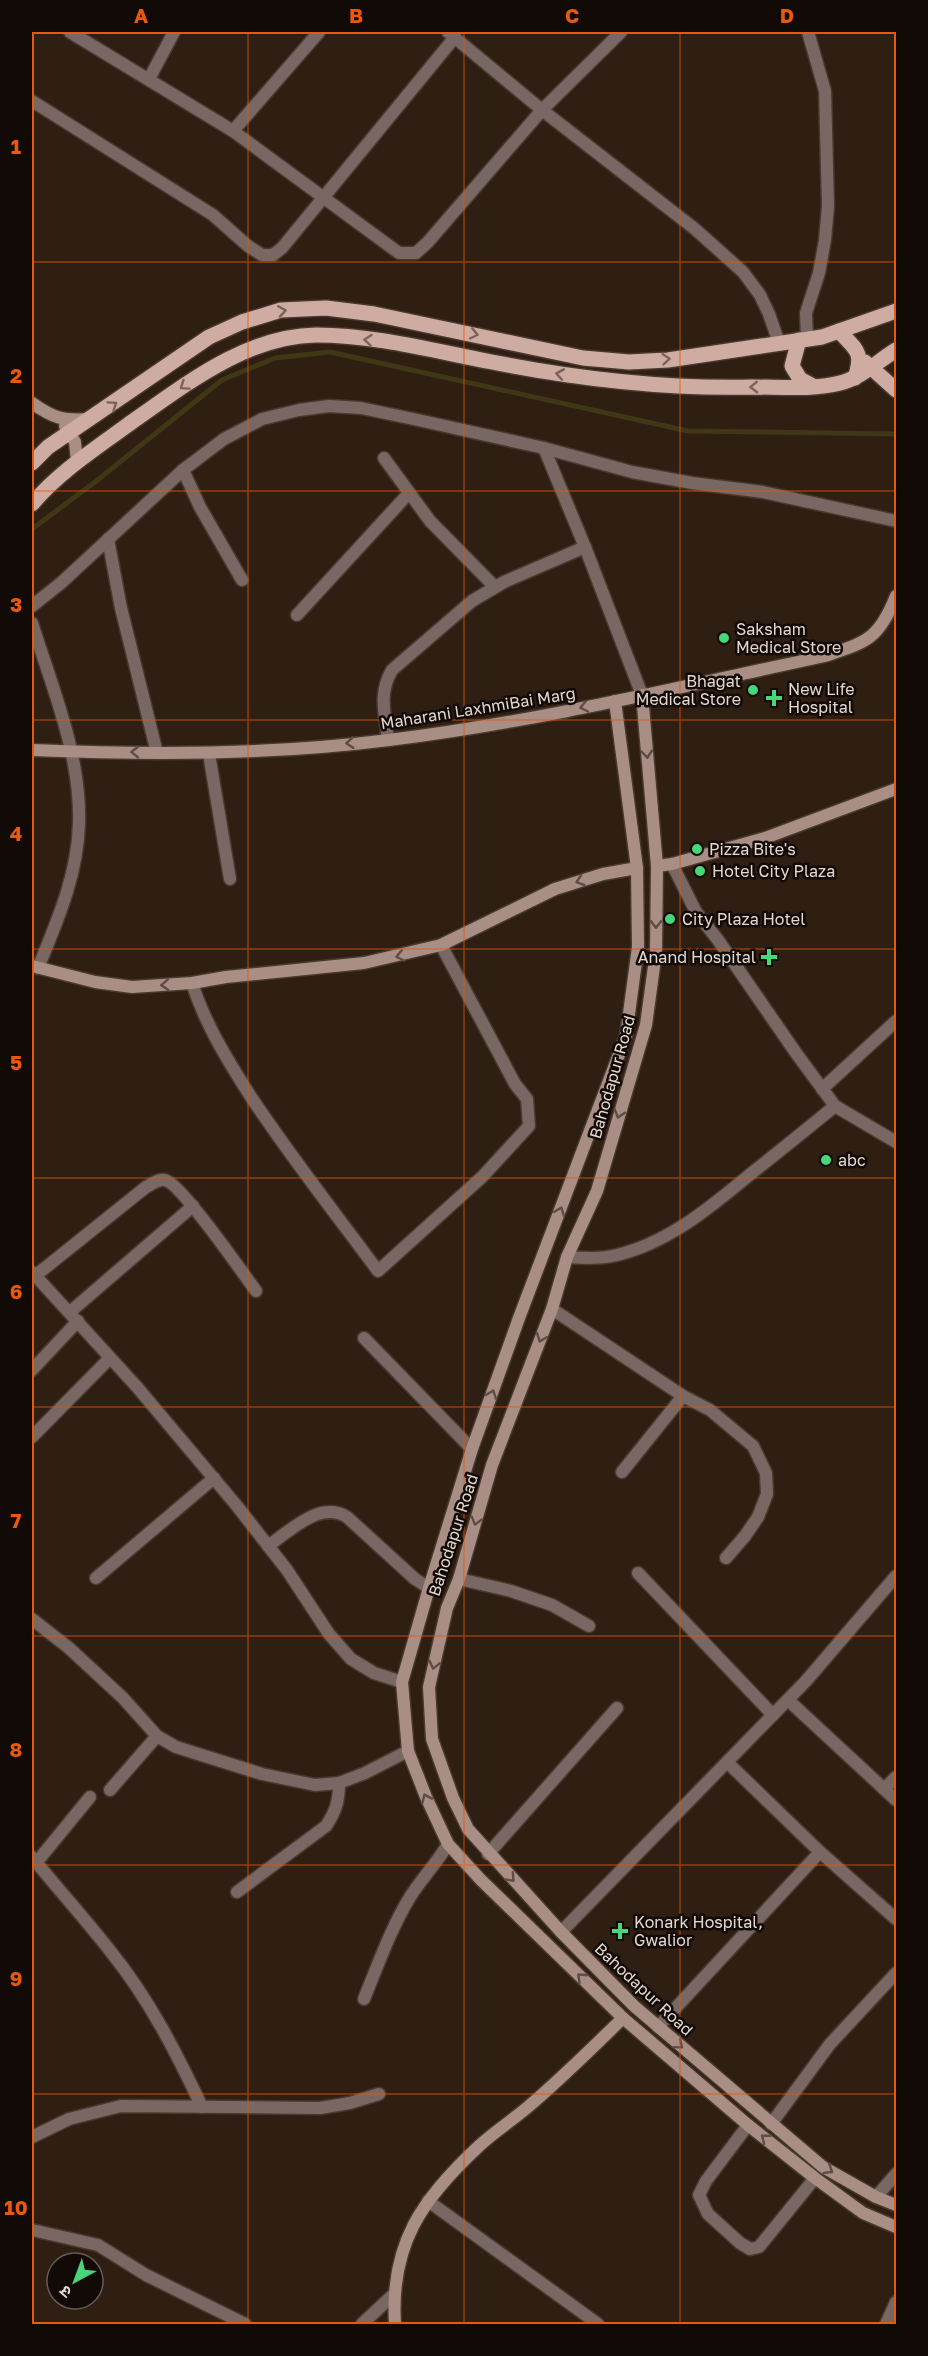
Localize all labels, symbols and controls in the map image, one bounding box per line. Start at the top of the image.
text: A [134,3,148,27]
text: B [349,3,363,27]
text: C [565,3,579,27]
text: D [780,3,794,27]
text: 1 [11,134,21,158]
one-way arrow [277,306,286,318]
one-way arrow [469,327,479,340]
one-way arrow [363,334,372,347]
one-way arrow [662,353,671,366]
text: 2 [10,363,22,387]
one-way arrow [555,368,565,381]
one-way arrow [180,379,191,390]
one-way arrow [750,381,759,393]
one-way arrow [106,401,117,412]
text: 3 [10,592,22,616]
place label: Saksham Medical Store [736,619,841,657]
marker: Saksham Medical Store [717,631,731,645]
place label: Bhagat Medical Store [636,671,741,709]
place label: New Life Hospital [788,679,855,717]
street label: Maharani LaxhmiBai Marg [379,683,577,733]
marker: Bhagat Medical Store [746,683,760,697]
marker: New Life Hospital [765,689,783,707]
one-way arrow [580,700,590,713]
one-way arrow [346,736,355,749]
one-way arrow [130,746,139,759]
one-way arrow [640,749,653,758]
text: 4 [10,821,22,845]
place label: Pizza Bite's [709,839,796,859]
marker: Pizza Bite's [690,842,704,856]
place label: Hotel City Plaza [712,861,835,881]
marker: Hotel City Plaza [693,864,707,878]
one-way arrow [575,874,586,887]
place label: City Plaza Hotel [682,909,805,929]
marker: City Plaza Hotel [663,912,677,926]
one-way arrow [650,920,662,929]
place label: Anand Hospital [638,947,756,967]
one-way arrow [395,948,405,961]
marker: Anand Hospital [760,948,778,966]
one-way arrow [161,978,170,991]
street label: Bahodapur Road [585,1013,639,1141]
text: 5 [10,1050,22,1074]
one-way arrow [613,1108,626,1119]
place label: abc [838,1150,866,1170]
marker: abc [819,1153,833,1167]
one-way arrow [553,1206,565,1217]
text: 6 [10,1279,22,1303]
one-way arrow [536,1332,548,1343]
one-way arrow [485,1389,498,1400]
street label: Bahodapur Road [424,1471,482,1599]
text: 7 [11,1508,22,1532]
one-way arrow [471,1516,483,1526]
one-way arrow [428,1660,441,1670]
text: 8 [10,1737,22,1761]
one-way arrow [422,1793,434,1804]
one-way arrow [504,1871,515,1882]
place label: Konark Hospital, Gwalior [634,1912,763,1950]
marker: Konark Hospital, Gwalior [611,1922,629,1940]
street label: Bahodapur Road [591,1938,697,2040]
text: 9 [10,1966,22,1990]
one-way arrow [577,1973,587,1984]
one-way arrow [672,2038,683,2049]
one-way arrow [761,2135,772,2146]
one-way arrow [822,2162,833,2173]
text: 10 [4,2195,28,2219]
north arrow [45,2251,105,2311]
text: उ [55,2281,75,2303]

